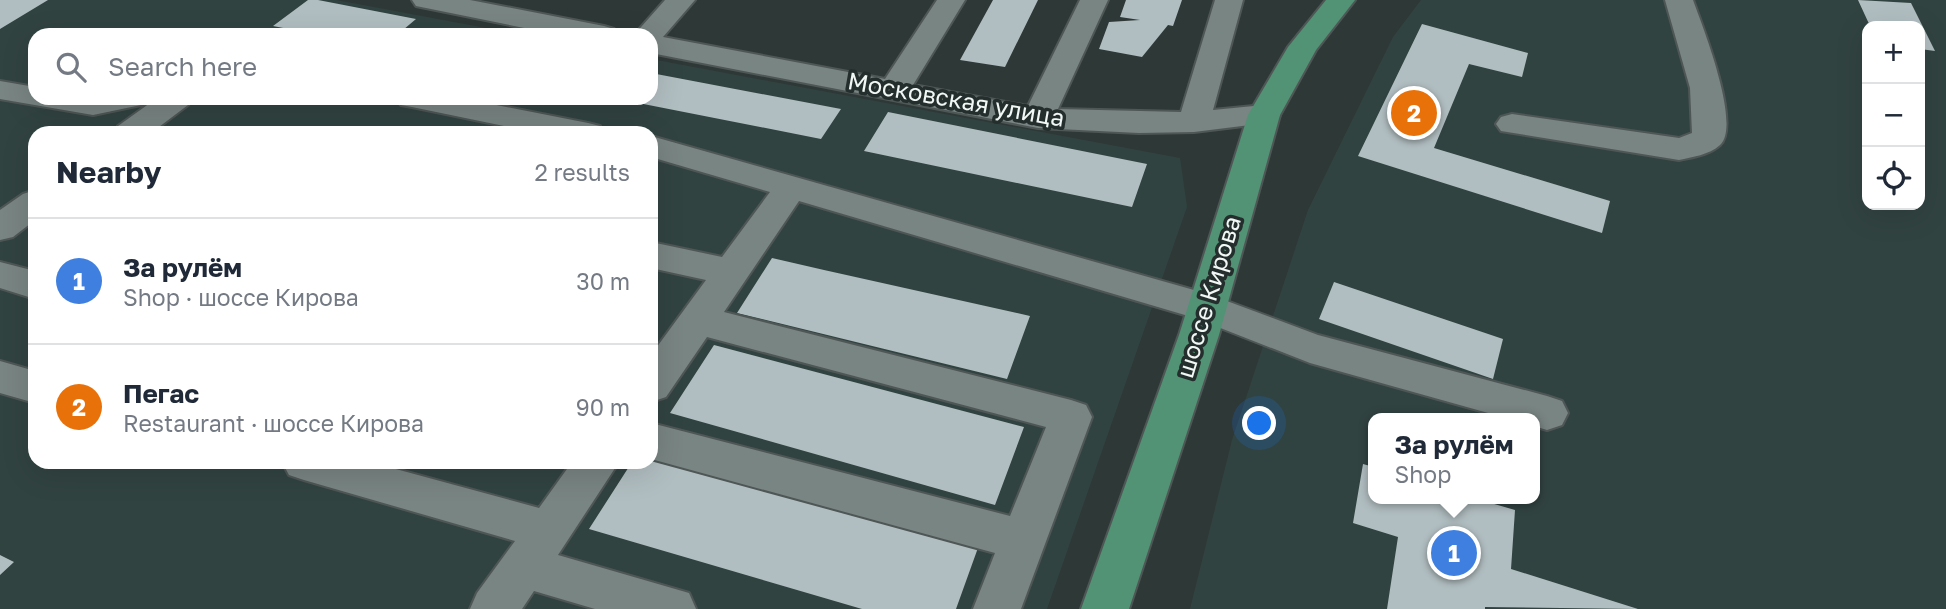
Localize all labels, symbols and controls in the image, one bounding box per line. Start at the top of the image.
map controls [1862,21,1925,210]
button: + [1862,21,1925,84]
search box [28,28,658,105]
icon: search [52,48,90,86]
text: Search here [108,51,257,82]
street label: Московская улица [846,65,1067,132]
button: − [1862,84,1925,147]
pin: 2 [1391,87,1437,139]
button: locate [1862,147,1925,210]
text: Nearby [56,154,161,190]
text: 2 results [534,158,630,186]
street label: шоссе Кирова [1169,212,1246,381]
text: За рулём [123,252,242,283]
text: 1 [73,267,85,295]
text: 30 m [576,267,630,295]
text: Shop · шоссе Кирова [123,283,359,311]
text: Пегас [123,378,199,409]
text: 2 [72,393,86,421]
text: 90 m [576,393,630,421]
your location [1242,406,1276,440]
text: Restaurant · шоссе Кирова [123,409,424,437]
popup [1368,413,1540,504]
text: За рулём [1394,429,1514,460]
text: Shop [1394,460,1451,488]
pin: 1 [1431,527,1477,579]

